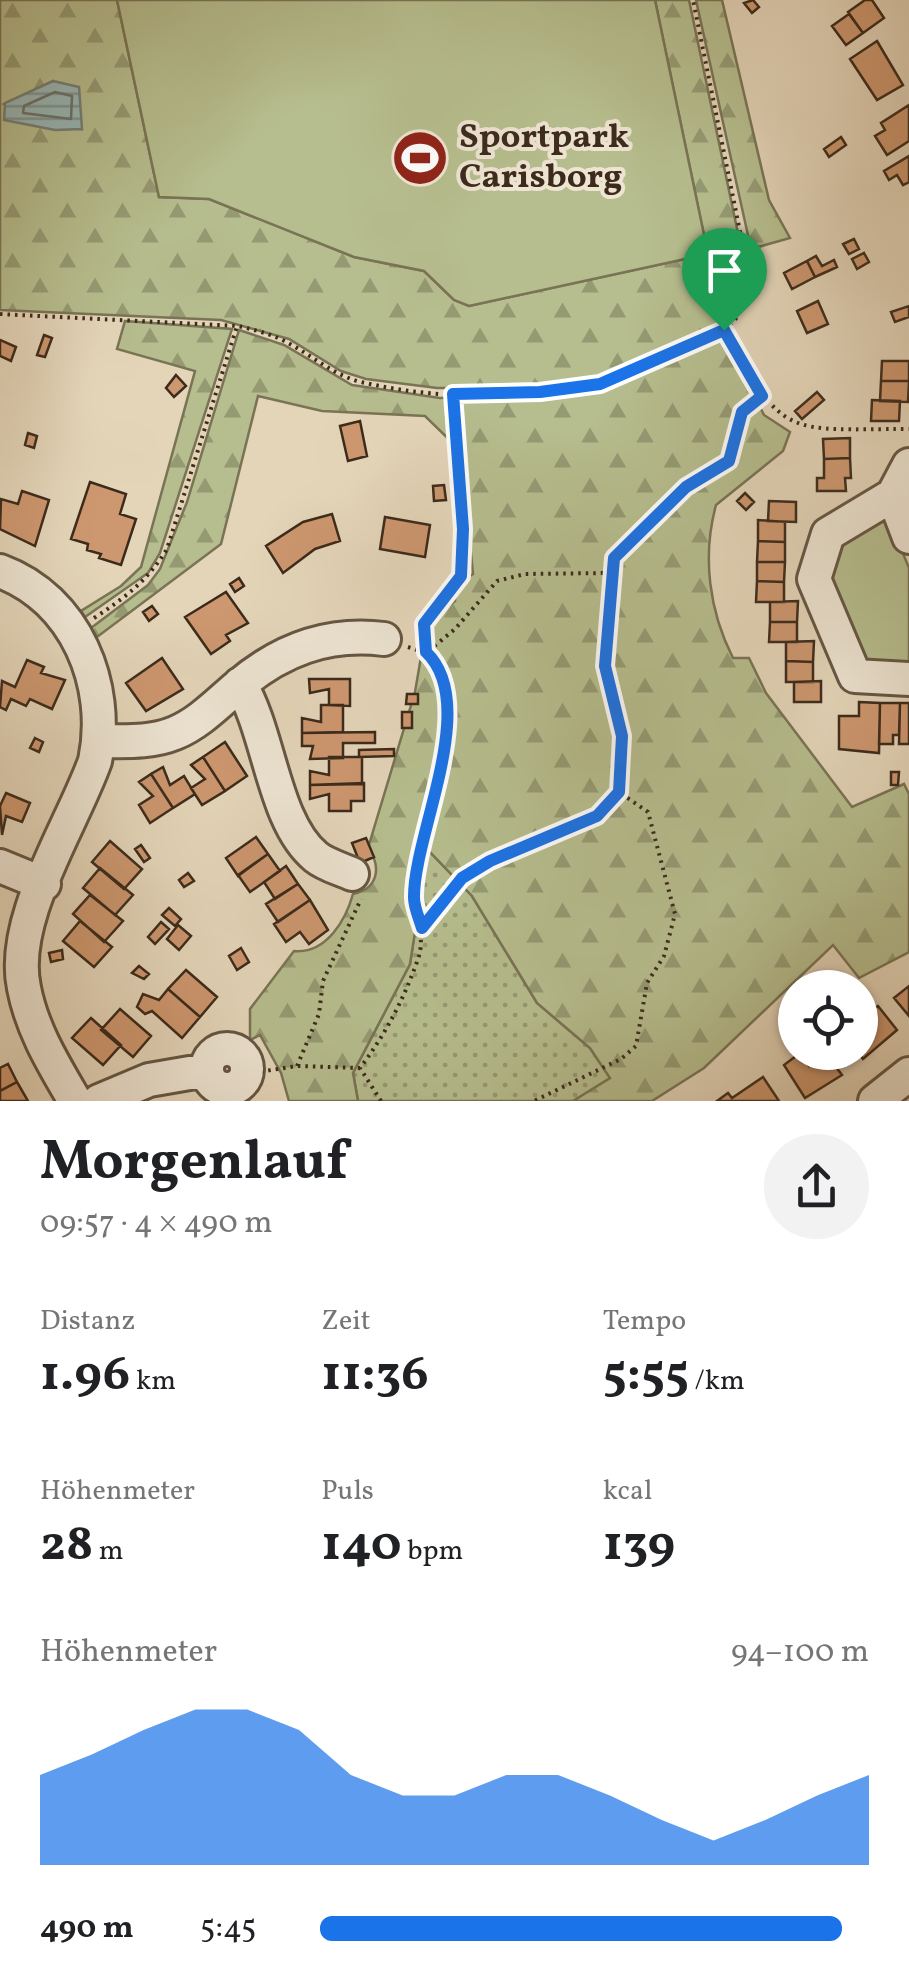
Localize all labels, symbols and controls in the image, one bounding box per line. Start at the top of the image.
place label: Sportpark Carisborg [459,114,629,202]
sports icon: Sportpark Carisborg [390,128,450,188]
pin [682,228,767,331]
icon: arrive [697,243,752,298]
map controls [778,970,878,1070]
button: locate [778,970,878,1070]
text: Morgenlauf [40,1126,348,1202]
button: share [764,1134,869,1239]
text: 09:57 · 4 × 490 m [40,1202,273,1246]
text: Distanz [40,1302,135,1341]
text: Zeit [321,1302,371,1341]
text: Tempo [603,1302,686,1341]
text: 1.96 [40,1341,130,1411]
text: 11:36 [321,1341,429,1411]
text: 5:55 [603,1341,689,1411]
text: km [130,1362,176,1401]
text: /km [689,1362,745,1401]
text: Höhenmeter [40,1472,195,1511]
text: Puls [321,1472,374,1511]
text: kcal [603,1472,652,1511]
text: 28 [40,1511,93,1581]
text: 140 [321,1511,402,1581]
text: 139 [603,1511,675,1581]
text: m [93,1532,124,1571]
text: bpm [402,1532,463,1571]
text: Höhenmeter [40,1631,217,1675]
text: 94–100 m [731,1631,869,1675]
text: 490 m [40,1907,134,1951]
text: 5:45 [200,1907,256,1951]

